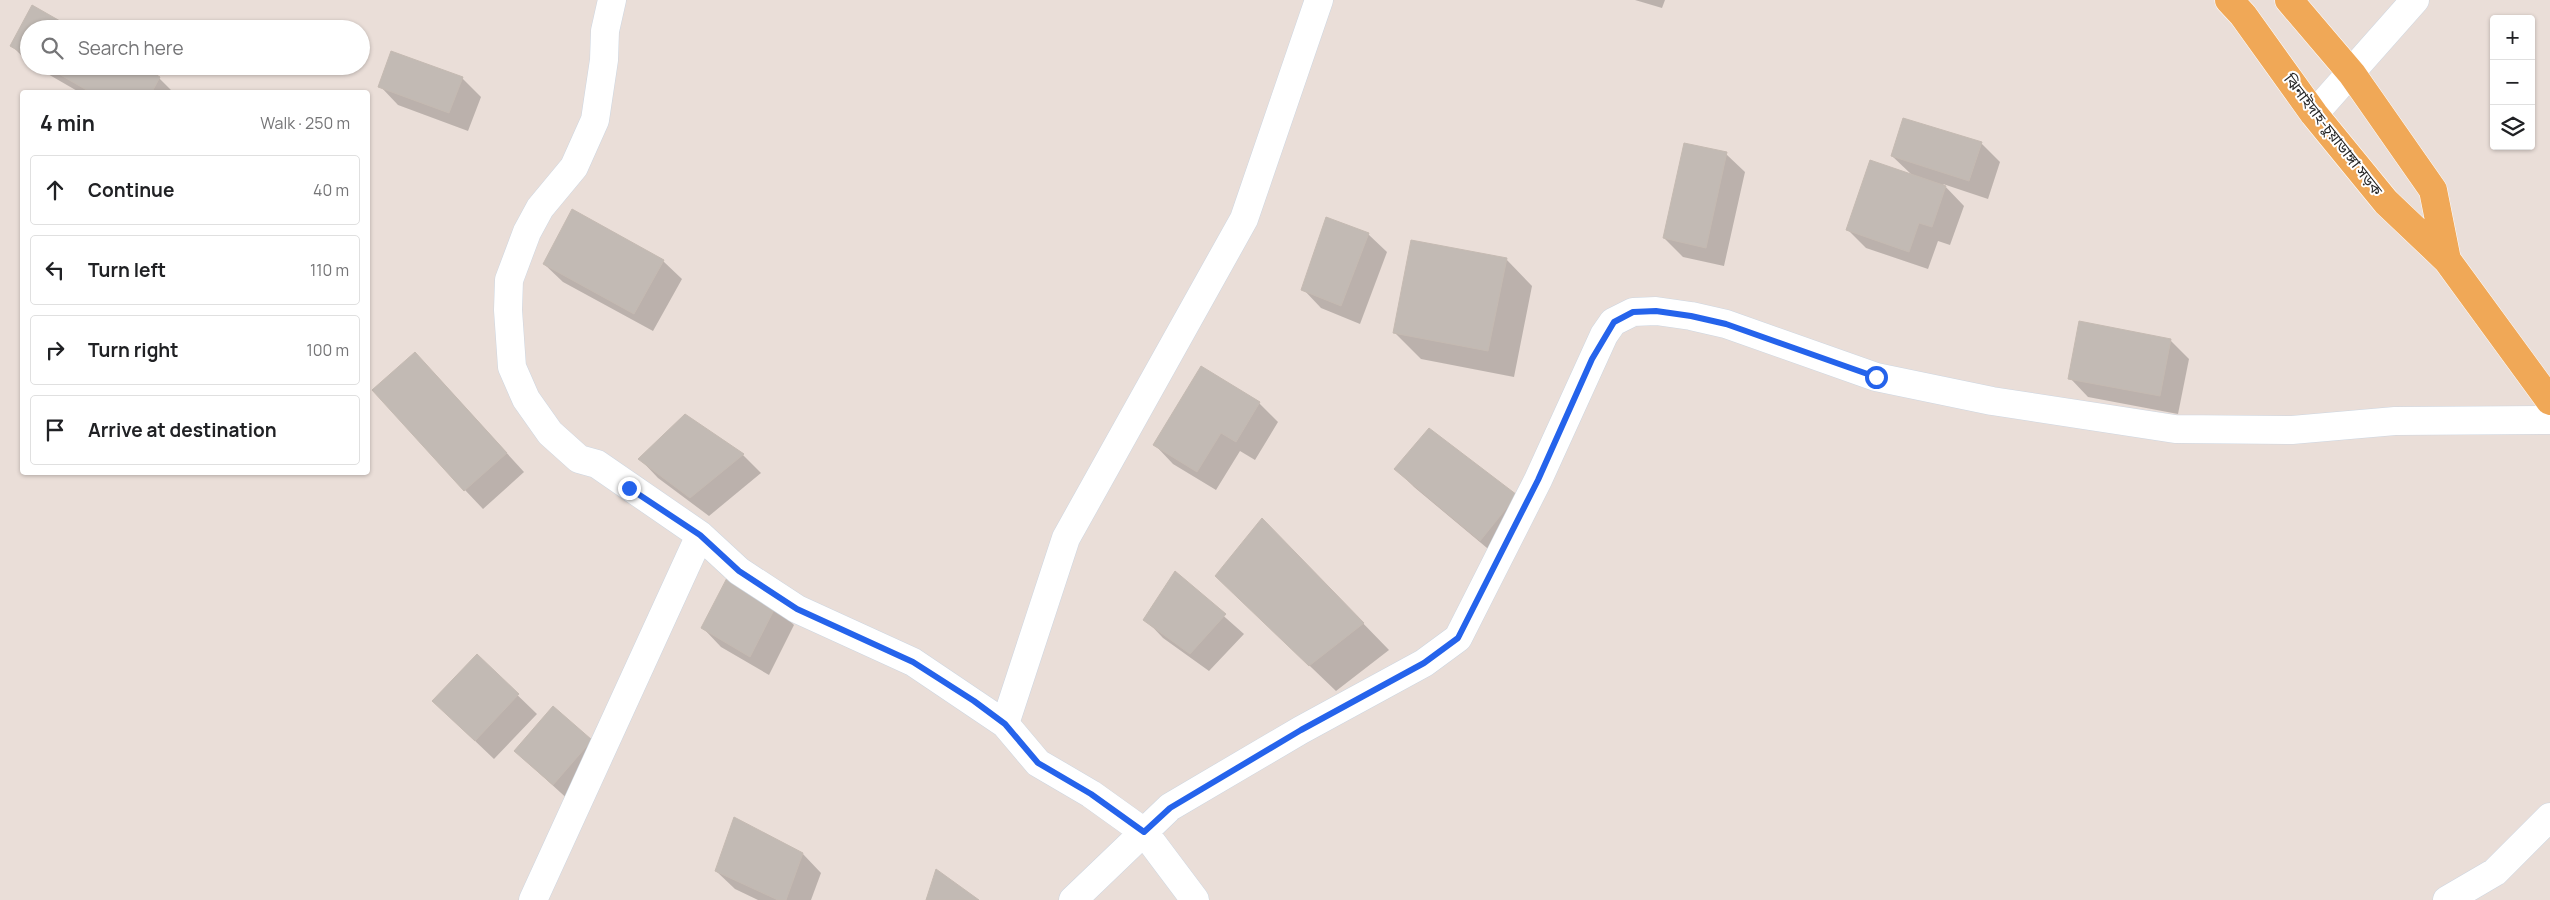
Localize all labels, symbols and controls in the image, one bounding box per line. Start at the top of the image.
map controls [2490,15,2535,150]
button: + [2490,15,2535,60]
search box [20,20,370,75]
icon: search [38,34,66,62]
text: Search here [78,35,184,61]
button: − [2490,60,2535,105]
street label: ঝিনাইদাহ-চুয়াডাঙ্গা সড়ক [2279,69,2388,201]
button: layers [2490,105,2535,150]
text: 4 min [40,109,95,137]
text: Walk · 250 m [260,112,350,134]
icon: ahead [41,176,69,204]
text: Continue [88,177,174,203]
text: 40 m [313,179,349,201]
icon: left [41,256,69,284]
text: Turn left [88,257,166,283]
text: 110 m [310,259,349,281]
icon: right [41,336,69,364]
text: Turn right [88,337,178,363]
text: 100 m [306,339,349,361]
route start [1865,366,1888,389]
icon: arrive [41,416,69,444]
text: Arrive at destination [88,417,277,443]
route end [618,477,641,500]

